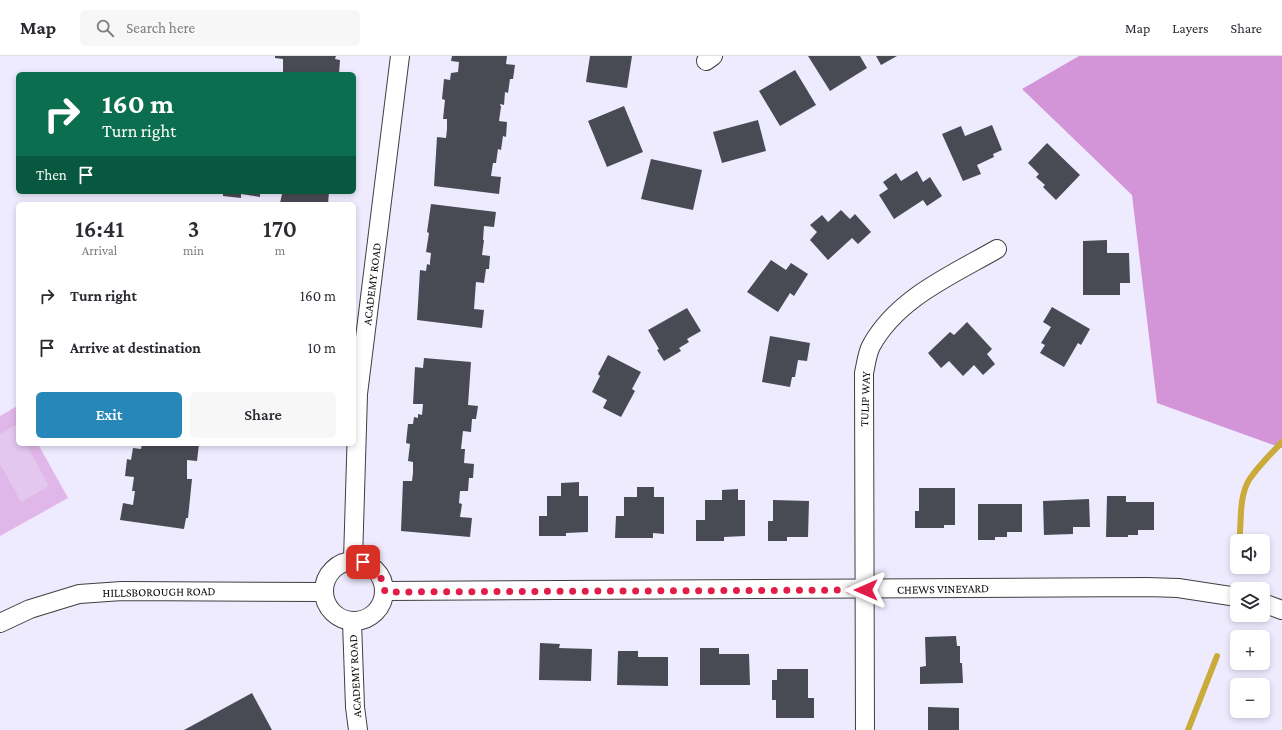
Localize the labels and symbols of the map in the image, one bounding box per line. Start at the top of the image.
street label: ACADEMY ROAD [360,242,384,326]
street label: TULIP WAY [857,370,873,427]
pin [346,545,380,579]
position arrow [845,569,887,611]
street label: CHEWS VINEYARD [897,581,989,597]
street label: HILLSBOROUGH ROAD [102,584,216,600]
street label: ACADEMY ROAD [346,634,364,718]

